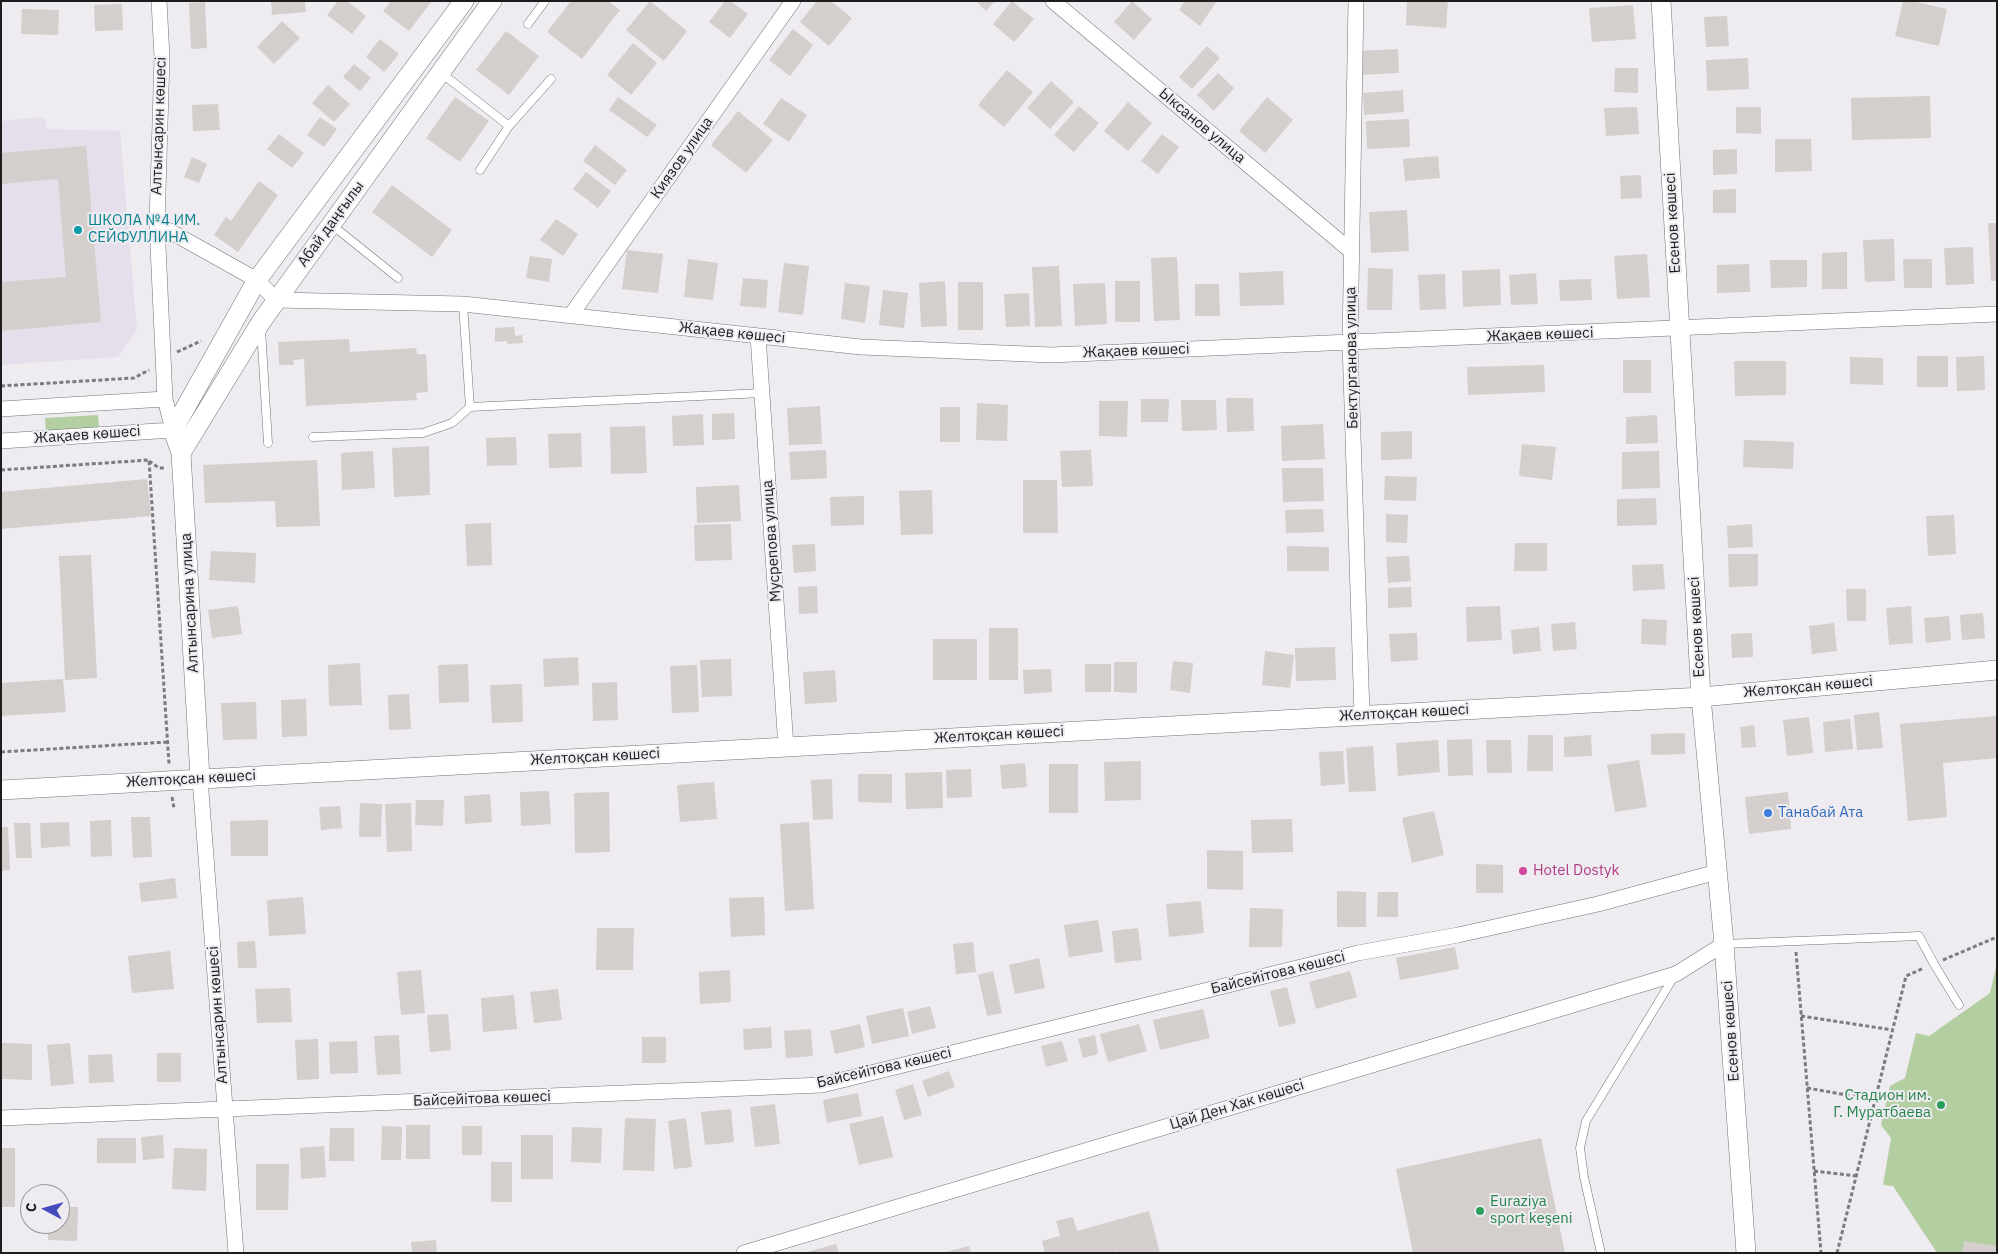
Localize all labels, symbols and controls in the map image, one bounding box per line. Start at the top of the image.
street label: Алтынсарин көшесі [148,57,170,195]
street label: Ыксанов улица [1155,85,1249,167]
street label: Киязов улица [647,114,717,202]
street label: Есенов көшесі [1661,172,1685,274]
street label: Абай даңғылы [294,178,368,270]
place label: ШКОЛА №4 ИМ. СЕЙФУЛЛИНА [88,212,200,247]
marker: ШКОЛА №4 ИМ. СЕЙФУЛЛИНА [72,224,84,236]
street label: Бектурганова улица [1342,287,1362,429]
street label: Жақаев көшесі [678,318,786,348]
street label: Жақаев көшесі [1486,324,1594,346]
street label: Жақаев көшесі [1082,340,1190,362]
street label: Жақаев көшесі [33,422,141,448]
street label: Мусрепова улица [759,479,785,603]
street label: Алтынсарина улица [177,533,203,673]
street label: Есенов көшесі [1685,576,1709,678]
street label: Желтоқсан көшесі [1742,672,1874,702]
street label: Желтоқсан көшесі [1339,701,1469,725]
street label: Желтоқсан көшесі [934,723,1064,747]
street label: Желтоқсан көшесі [530,745,660,769]
street label: Желтоқсан көшесі [126,767,256,791]
place label: Танабай Ата [1778,804,1863,822]
marker: Танабай Ата [1762,807,1774,819]
place label: Hotel Dostyk [1533,862,1619,880]
marker: Hotel Dostyk [1517,865,1529,877]
street label: Алтынсарин көшесі [204,945,232,1085]
street label: Байсейітова көшесі [1209,948,1347,998]
street label: Есенов көшесі [1718,980,1744,1082]
street label: Байсейітова көшесі [815,1044,953,1092]
street label: Цай Ден Хак көшесі [1168,1076,1306,1134]
place label: Стадион им. Г. Муратбаева [1833,1087,1931,1122]
street label: Байсейітова көшесі [413,1088,551,1110]
marker: Стадион им. Г. Муратбаева [1935,1099,1947,1111]
north arrow [20,1184,70,1234]
place label: Euraziya sport keşeni [1490,1193,1572,1228]
text: С [22,1202,41,1213]
marker: Euraziya sport keşeni [1474,1205,1486,1217]

